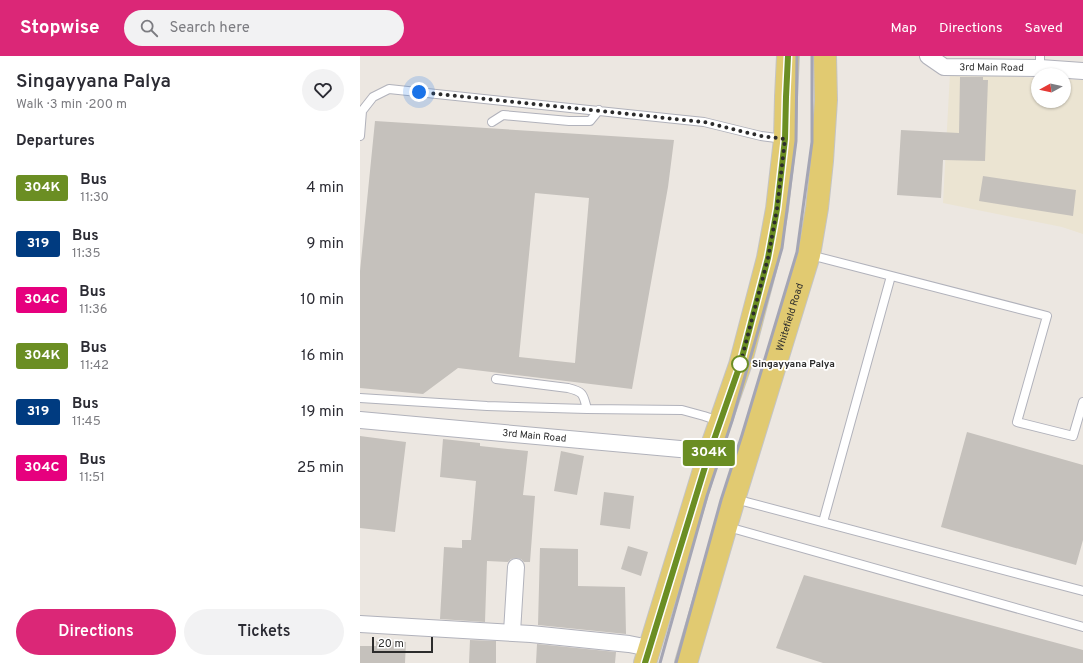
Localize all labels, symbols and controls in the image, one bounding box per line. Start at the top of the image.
search box [124,10,404,46]
text: Stopwise [20,16,100,40]
icon: search [138,17,160,39]
text: Search here [170,19,250,38]
text: Map [891,20,917,37]
text: Directions [939,20,1003,37]
text: Saved [1025,20,1063,37]
street label: 3rd Main Road [959,61,1024,74]
north arrow [1031,68,1071,108]
map controls [1031,68,1071,108]
button: heart [302,69,344,111]
text: Singayyana Palya [16,70,171,94]
your location [409,82,429,102]
text: Walk · 3 min · 200 m [16,97,127,113]
text: Departures [16,132,95,151]
text: Bus [80,171,107,190]
text: 304K [24,179,60,196]
text: 4 min [306,179,344,198]
text: 11:30 [80,190,109,206]
text: Bus [72,227,99,246]
text: 319 [27,235,49,252]
text: 9 min [307,235,344,254]
text: 11:35 [72,246,101,262]
street label: Whitefield Road [773,282,806,353]
text: Bus [79,283,106,302]
text: 304C [24,291,59,308]
text: 10 min [300,291,344,310]
text: 11:36 [79,302,108,318]
text: Bus [80,339,107,358]
text: 304K [24,347,60,364]
text: 16 min [301,347,344,366]
marker: Singayyana Palya [731,355,749,373]
text: 11:42 [80,358,109,374]
place label: Singayyana Palya [752,358,835,371]
text: Bus [72,395,99,414]
text: 319 [27,403,49,420]
text: 19 min [301,403,344,422]
text: 11:45 [72,414,101,430]
street label: 3rd Main Road [502,426,567,445]
line badge: 304K [681,440,737,466]
text: 304K [691,444,727,461]
text: Bus [79,451,106,470]
text: 304C [24,459,59,476]
text: 25 min [297,459,344,478]
text: 11:51 [79,470,105,486]
button: Directions [16,609,176,655]
button: Tickets [184,609,344,655]
scale bar [372,635,433,654]
text: 20 m [378,637,404,651]

